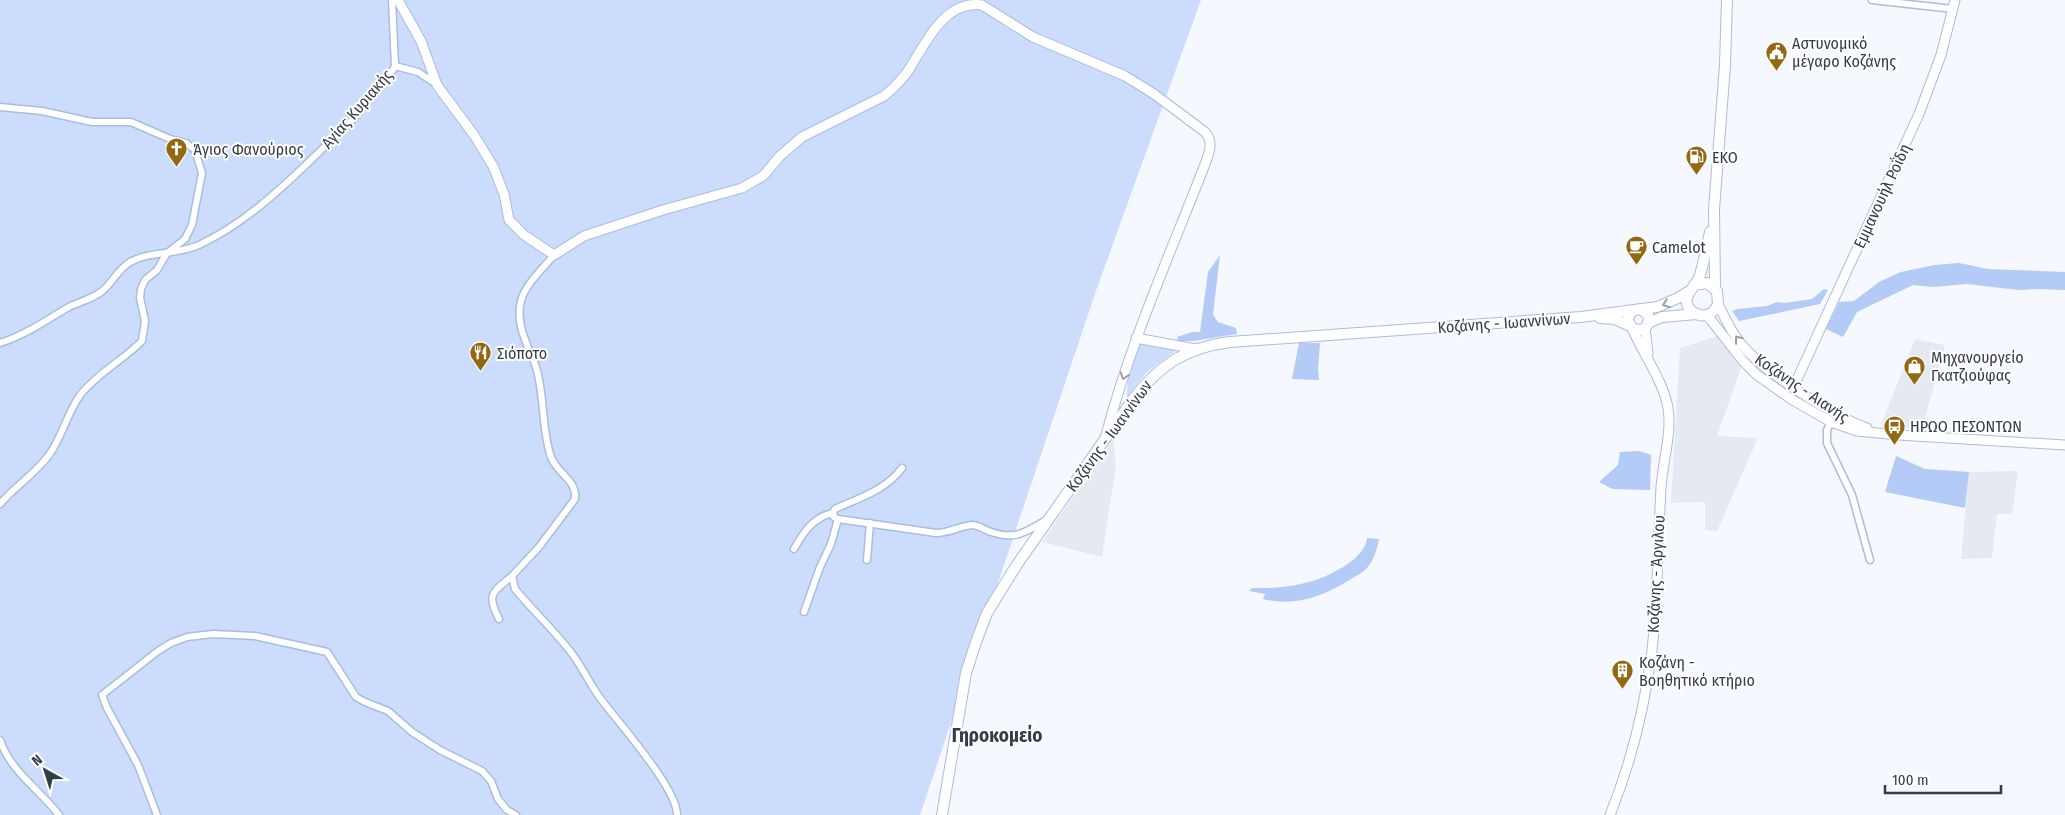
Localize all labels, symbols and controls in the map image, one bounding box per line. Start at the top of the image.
place label: Αστυνομικό μέγαρο Κοζάνης [1792,34,1896,71]
public building icon: Αστυνομικό μέγαρο Κοζάνης [1764,40,1788,71]
street label: Αγίας Κυριακής [317,65,397,152]
church icon: Άγιος Φανούριος [165,137,189,168]
place label: Άγιος Φανούριος [193,140,304,159]
street label: Εμμανουήλ Ροΐδη [1850,141,1914,251]
fuel station icon: EKO [1684,145,1708,176]
place label: EKO [1712,148,1738,167]
cafe icon: Camelot [1624,235,1648,266]
place label: Camelot [1652,238,1707,257]
one-way arrow [1662,298,1670,308]
street label: Κοζάνης - Ιωαννίνων [1437,309,1571,337]
one-way arrow [1735,335,1744,345]
restaurant icon: Σιόποτο [469,341,493,372]
place label: Σιόποτο [497,344,547,363]
place label: Μηχανουργείο Γκατζιούφας [1931,348,2024,385]
street label: Κοζάνης - Αιανής [1751,350,1853,427]
shop icon: Μηχανουργείο Γκατζιούφας [1903,354,1927,385]
one-way arrow [1119,371,1129,380]
street label: Κοζάνης - Ιωαννίνων [1062,377,1156,495]
bus stop icon: ΗΡΩΟ ΠΕΣΟΝΤΩΝ [1882,414,1906,445]
place label: ΗΡΩΟ ΠΕΣΟΝΤΩΝ [1910,417,2022,436]
street label: Κοζάνης - Άργιλου [1643,515,1669,633]
place label: Κοζάνη - Βοηθητικό κτήριο [1639,653,1755,690]
building icon: Κοζάνη - Βοηθητικό κτήριο [1611,659,1635,690]
district label: Γηροκομείο [952,724,1042,747]
north arrow [20,745,70,795]
text: N [29,751,46,770]
scale bar [1885,762,2001,794]
text: 100 m [1892,771,1929,789]

